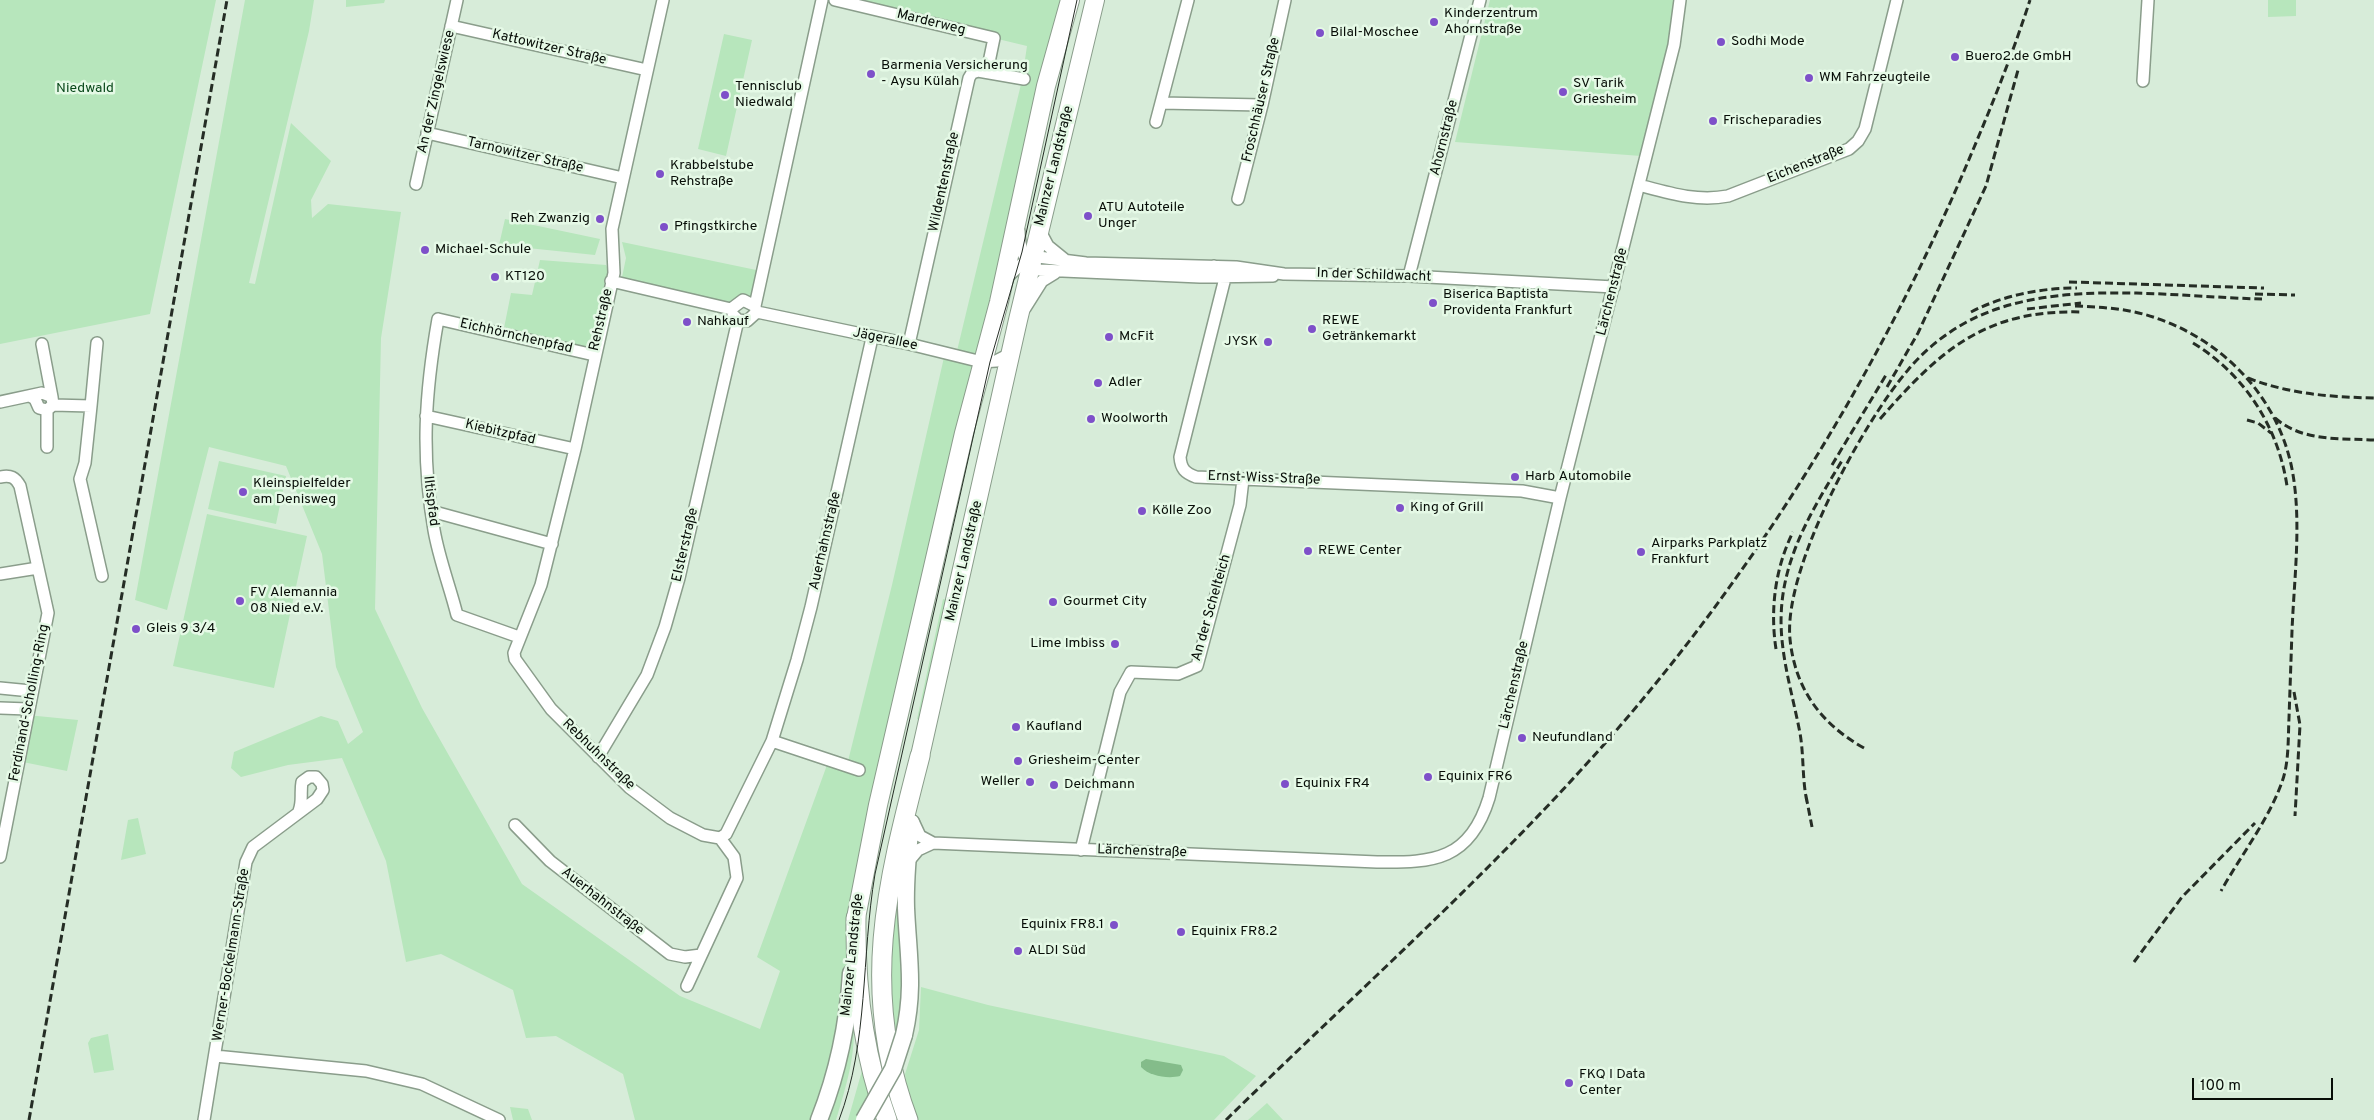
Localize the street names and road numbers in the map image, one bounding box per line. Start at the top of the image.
street label: Marderweg [895,6,967,40]
street label: Kattowitzer Straße [490,27,608,69]
street label: An der Zingelswiese [415,29,459,155]
street label: Froschhäuser Straße [1239,36,1285,164]
street label: Ahornstraße [1427,98,1463,178]
street label: Mainzer Landstraße [1032,104,1078,228]
street label: Wildentenstraße [926,130,964,234]
street label: Tarnowitzer Straße [465,134,585,178]
street label: Eichenstraße [1765,142,1847,188]
street label: Lärchenstraße [1594,246,1632,338]
street label: In der Schildwacht [1316,266,1432,286]
street label: Rehstraße [587,287,617,353]
street label: Eichhörnchenpfad [458,316,574,358]
street label: Jägerallee [851,325,919,355]
street label: Kiebitzpfad [463,417,537,449]
street label: Ernst-Wiss-Straße [1207,469,1321,489]
street label: Iltispfad [419,475,441,527]
street label: Auerhahnstraße [807,490,845,592]
street label: Mainzer Landstraße [943,499,987,623]
street label: Elsterstraße [669,506,703,584]
street label: An der Schelteich [1189,553,1235,663]
street label: Ferdinand-Scholling-Ring [6,623,54,783]
street label: Lärchenstraße [1497,639,1533,731]
street label: Rebhuhnstraße [558,716,638,794]
street label: Lärchenstraße [1097,842,1187,862]
street label: Auerhahnstraße [557,864,647,940]
street label: Werner-Bockelmann-Straße [210,867,254,1043]
street label: Mainzer Landstraße [838,893,868,1017]

